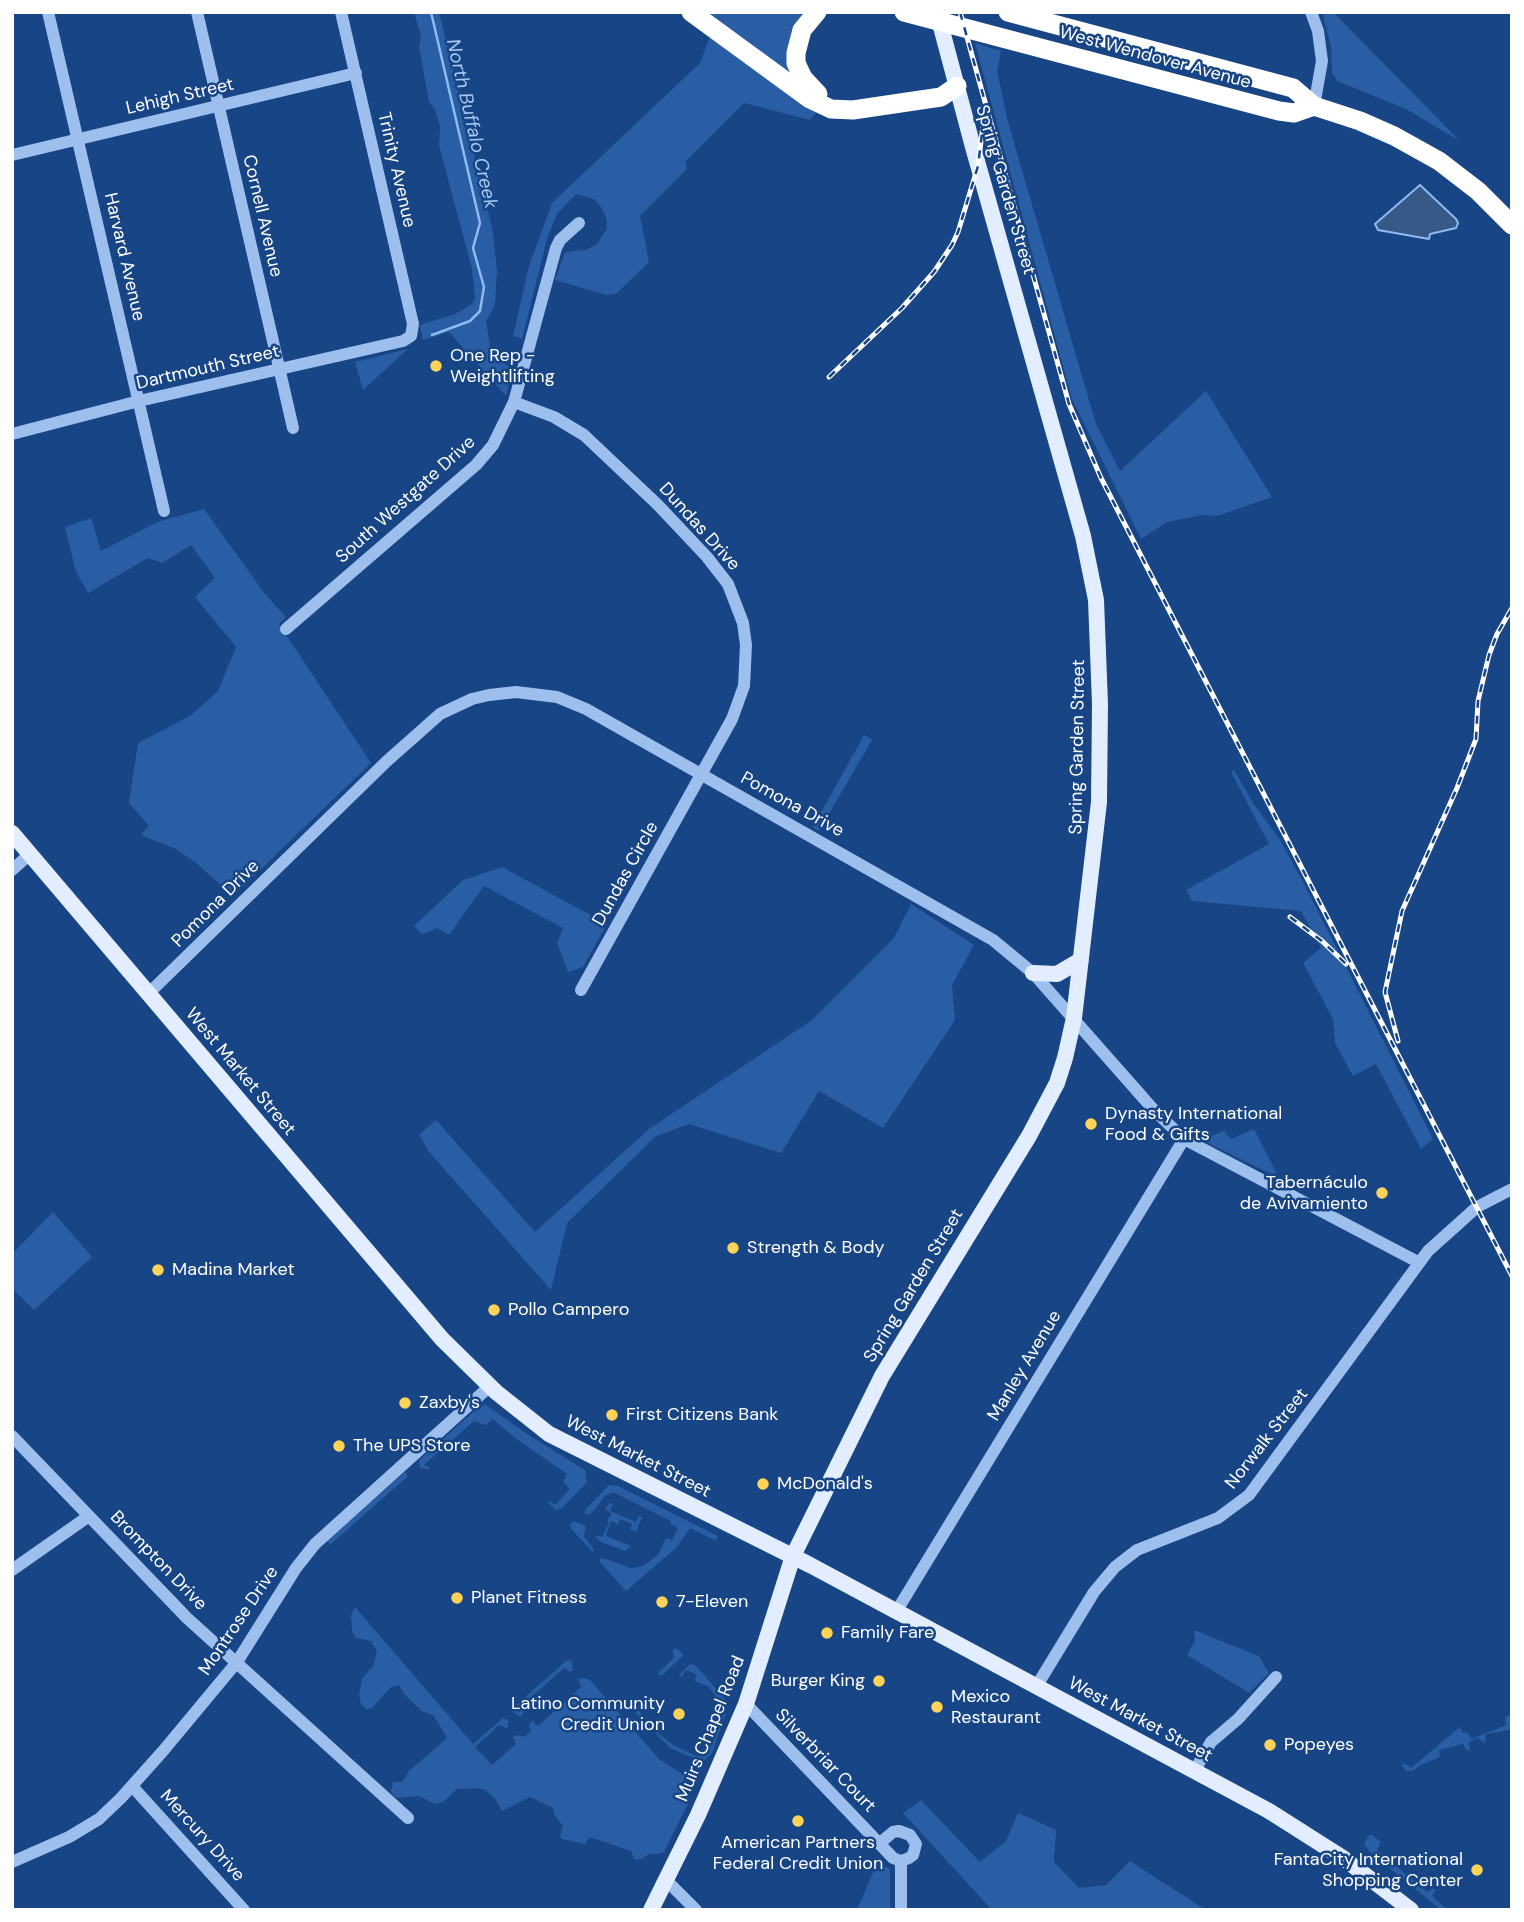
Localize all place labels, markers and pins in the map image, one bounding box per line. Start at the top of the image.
place label: One Rep - Weightlifting [450,345,555,388]
marker: One Rep - Weightlifting [428,358,444,374]
place label: Dynasty International Food & Gifts [1105,1103,1282,1146]
marker: Dynasty International Food & Gifts [1083,1116,1099,1132]
place label: Tabernáculo de Avivamiento [1240,1172,1368,1214]
marker: Tabernáculo de Avivamiento [1374,1185,1390,1201]
place label: Strength & Body [747,1237,884,1259]
marker: Strength & Body [725,1240,741,1256]
place label: Madina Market [172,1259,294,1281]
marker: Madina Market [150,1262,166,1278]
place label: Pollo Campero [508,1299,629,1321]
marker: Pollo Campero [486,1302,502,1318]
place label: Zaxby's [419,1392,480,1414]
marker: Zaxby's [397,1395,413,1411]
place label: First Citizens Bank [626,1404,778,1426]
marker: First Citizens Bank [604,1407,620,1423]
place label: The UPS Store [353,1435,470,1457]
marker: The UPS Store [331,1438,347,1454]
place label: McDonald's [777,1473,873,1495]
marker: McDonald's [755,1476,771,1492]
place label: Planet Fitness [471,1587,587,1609]
marker: Planet Fitness [449,1590,465,1606]
place label: 7-Eleven [676,1591,748,1613]
marker: 7-Eleven [654,1594,670,1610]
place label: Family Fare [841,1622,934,1644]
marker: Family Fare [819,1625,835,1641]
place label: Burger King [771,1670,865,1692]
marker: Burger King [871,1673,887,1689]
place label: Mexico Restaurant [951,1686,1041,1728]
place label: Latino Community Credit Union [511,1693,665,1736]
marker: Mexico Restaurant [929,1699,945,1715]
marker: Latino Community Credit Union [671,1706,687,1722]
place label: Popeyes [1284,1734,1354,1756]
marker: Popeyes [1262,1737,1278,1753]
marker: American Partners Federal Credit Union [790,1813,806,1829]
place label: American Partners Federal Credit Union [713,1832,883,1874]
place label: FantaCity International Shopping Center [1274,1849,1463,1892]
marker: FantaCity International Shopping Center [1469,1862,1485,1878]

